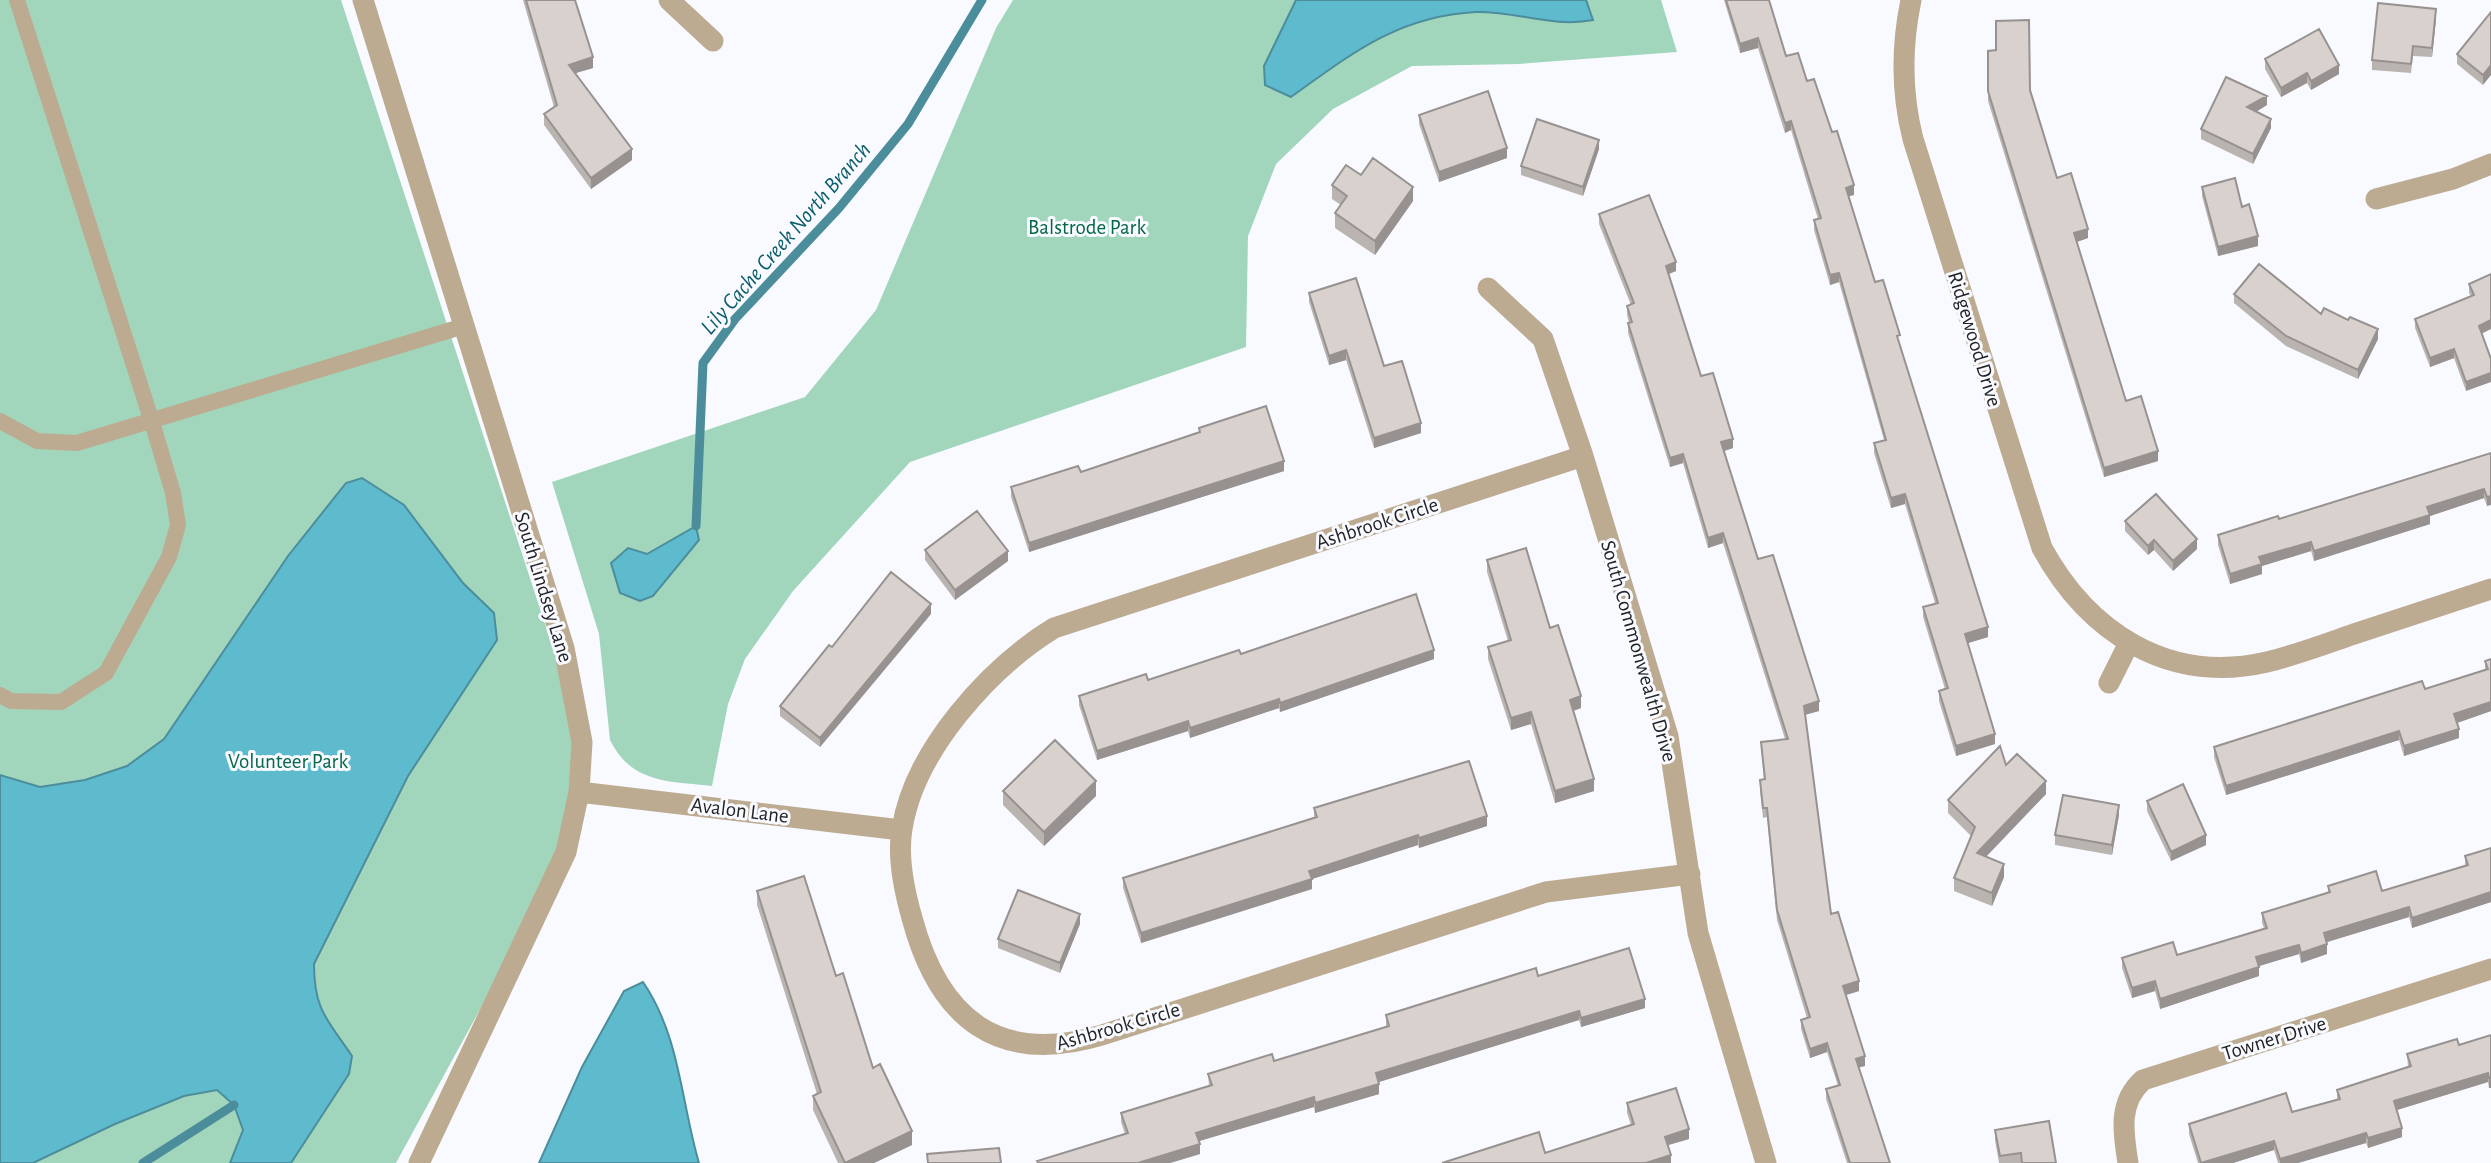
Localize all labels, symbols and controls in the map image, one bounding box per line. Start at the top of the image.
water label: Lily Cache Creek North Branch [697,139,875,339]
park label: Balstrode Park [1028,217,1146,238]
street label: Ridgewood Drive [1944,269,2005,409]
street label: Ashbrook Circle [1313,494,1441,553]
street label: South Lindsey Lane [511,510,576,665]
street label: South Commonwealth Drive [1597,538,1680,764]
park label: Volunteer Park [228,751,348,772]
street label: Avalon Lane [690,794,790,827]
street label: Ashbrook Circle [1054,999,1182,1054]
street label: Towner Drive [2220,1013,2329,1064]

